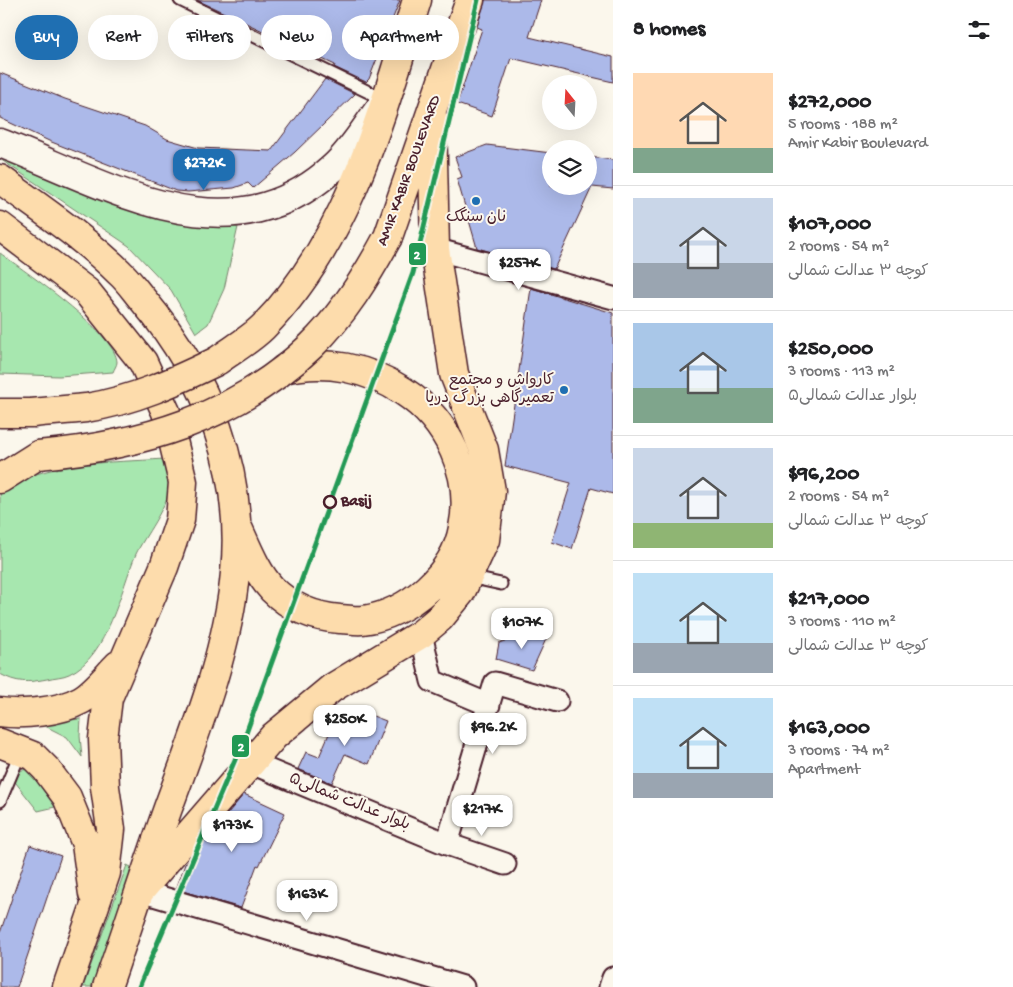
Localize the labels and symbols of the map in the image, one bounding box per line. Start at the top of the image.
north arrow [542,75,598,130]
street label: AMIR KABIR BOULEVARD [374,93,446,249]
pin: $272K [169,148,239,191]
marker: نان سنگک [470,195,482,207]
place label: نان سنگک [446,206,506,228]
line badge: 2 [408,242,427,266]
text: 2 [414,248,421,265]
pin: $257K [484,248,554,291]
place label: کارواش و مجتمع تعمیرگاهی بزرگ دریا [425,372,554,409]
marker: کارواش و مجتمع تعمیرگاهی بزرگ دریا [558,384,570,396]
place label: Basij [340,493,372,512]
marker: Basij [323,495,337,509]
pin: $107K [487,608,557,650]
pin: $250K [310,704,380,747]
pin: $96.2K [452,712,534,755]
line badge: 2 [231,734,250,758]
text: 2 [238,740,245,757]
street label: بلوار عدالت شمالی۵ [286,770,412,836]
pin: $217K [447,794,517,837]
pin: $173K [197,810,267,853]
pin: $163K [272,880,342,922]

